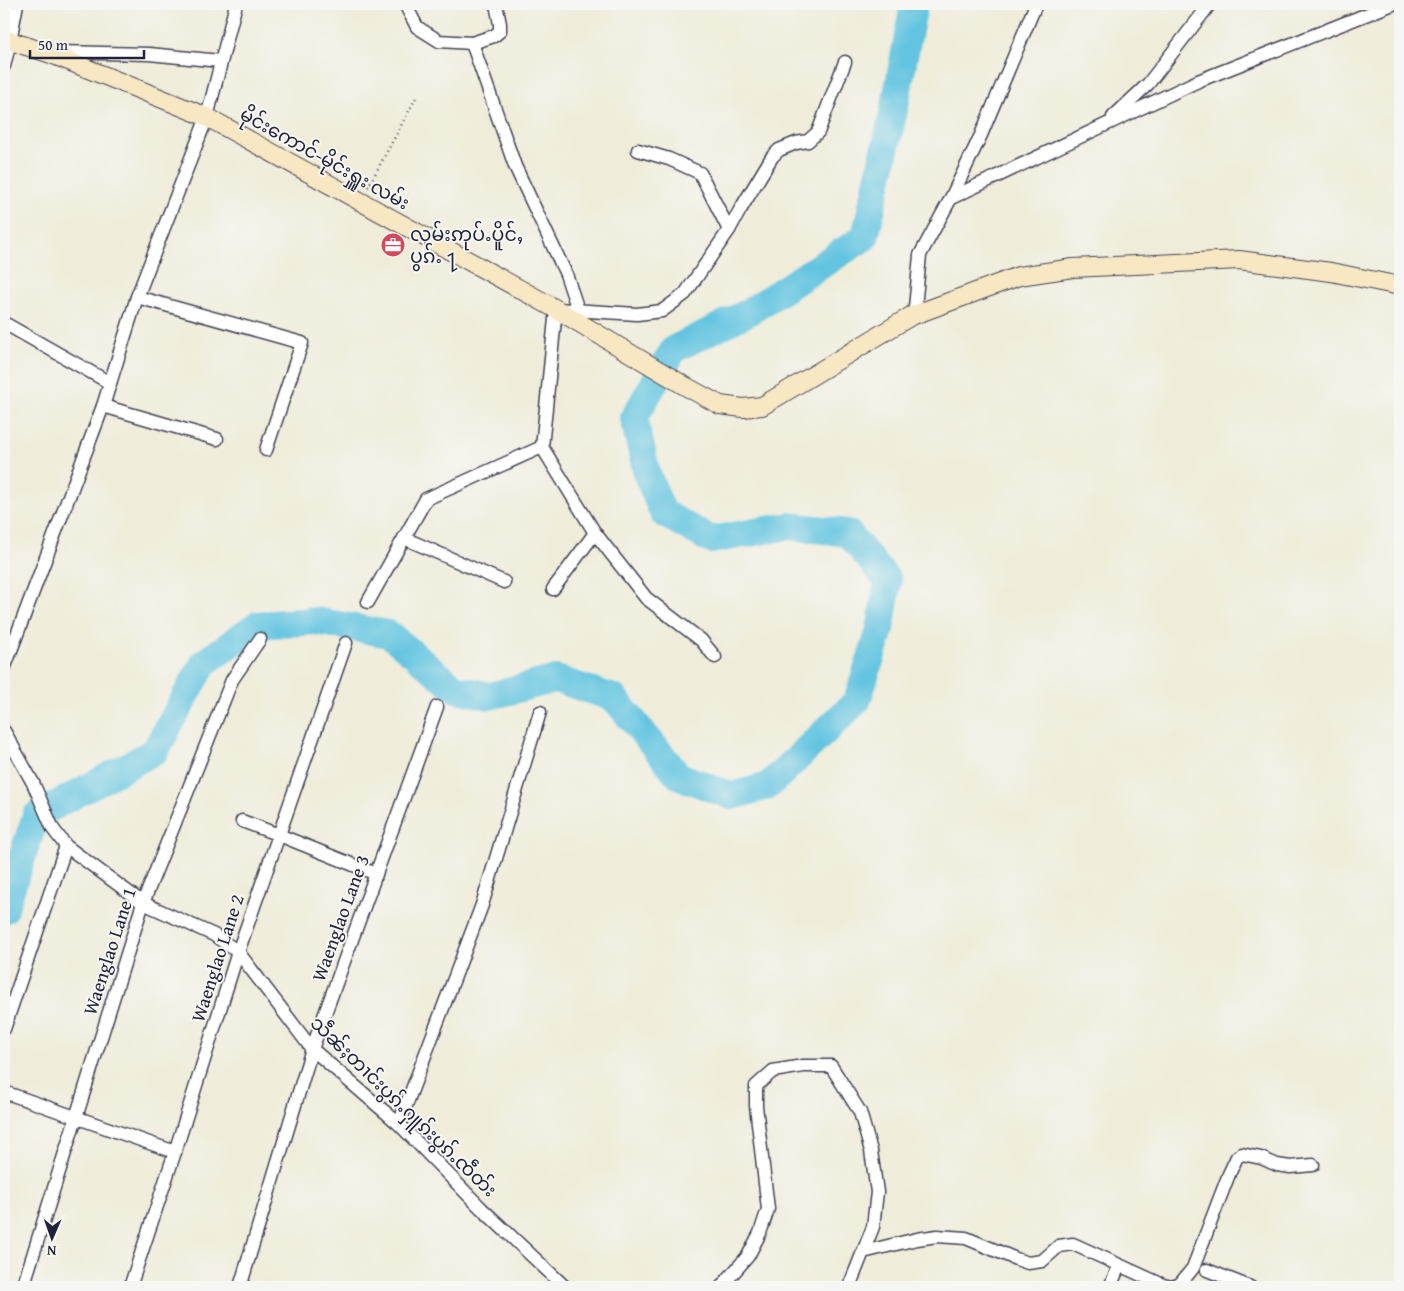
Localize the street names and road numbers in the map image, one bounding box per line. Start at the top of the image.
street label: မိုင်းကောင်-မိုင်းရှူး လမ်း [234,100,415,219]
street label: Waenglao Lane 3 [304,851,376,985]
street label: Waenglao Lane 1 [75,884,143,1018]
street label: Waenglao Lane 2 [183,891,251,1025]
street label: သဵၼ်ႈတၢင်းပွၵ်ႉႁူၵ်းပွၵ်ႉၸဵတ်း [303,1009,504,1204]

